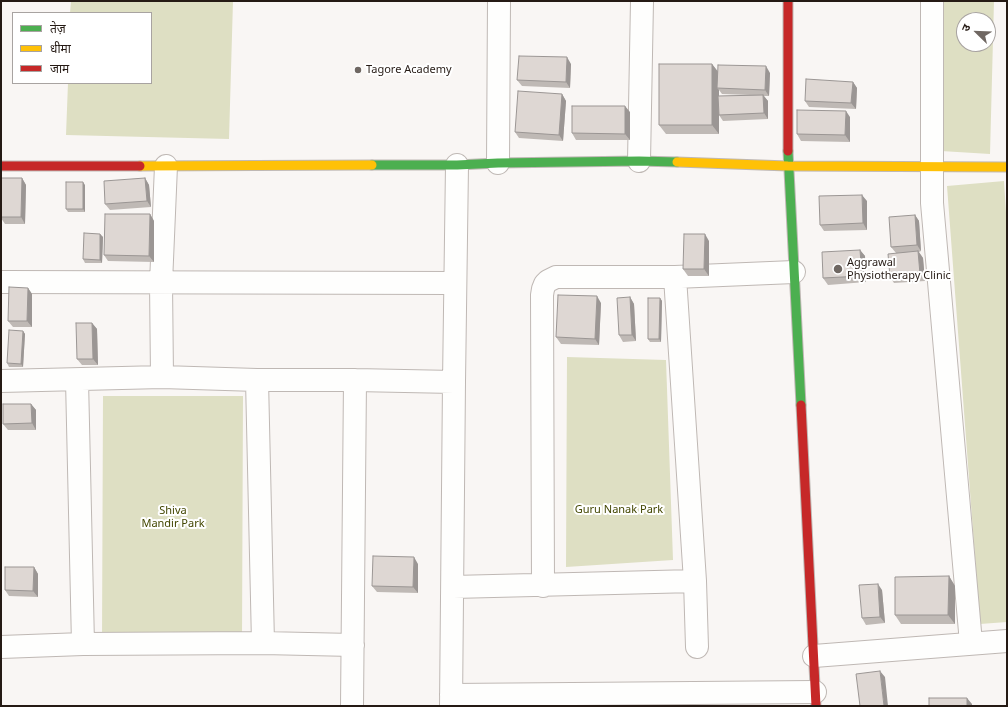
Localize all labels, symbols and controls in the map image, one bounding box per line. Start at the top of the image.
legend [12,12,152,84]
north arrow [956,12,996,52]
text: तेज़ [50,20,66,37]
text: उ [957,22,974,33]
text: धीमा [50,40,71,57]
text: जाम [50,60,69,77]
place label: Tagore Academy [366,63,452,77]
marker: Tagore Academy [353,65,363,75]
place label: Aggrawal Physiotherapy Clinic [847,256,951,282]
marker: Aggrawal Physiotherapy Clinic [832,263,844,275]
park label: Guru Nanak Park [575,503,663,517]
park label: Shiva Mandir Park [141,504,205,530]

